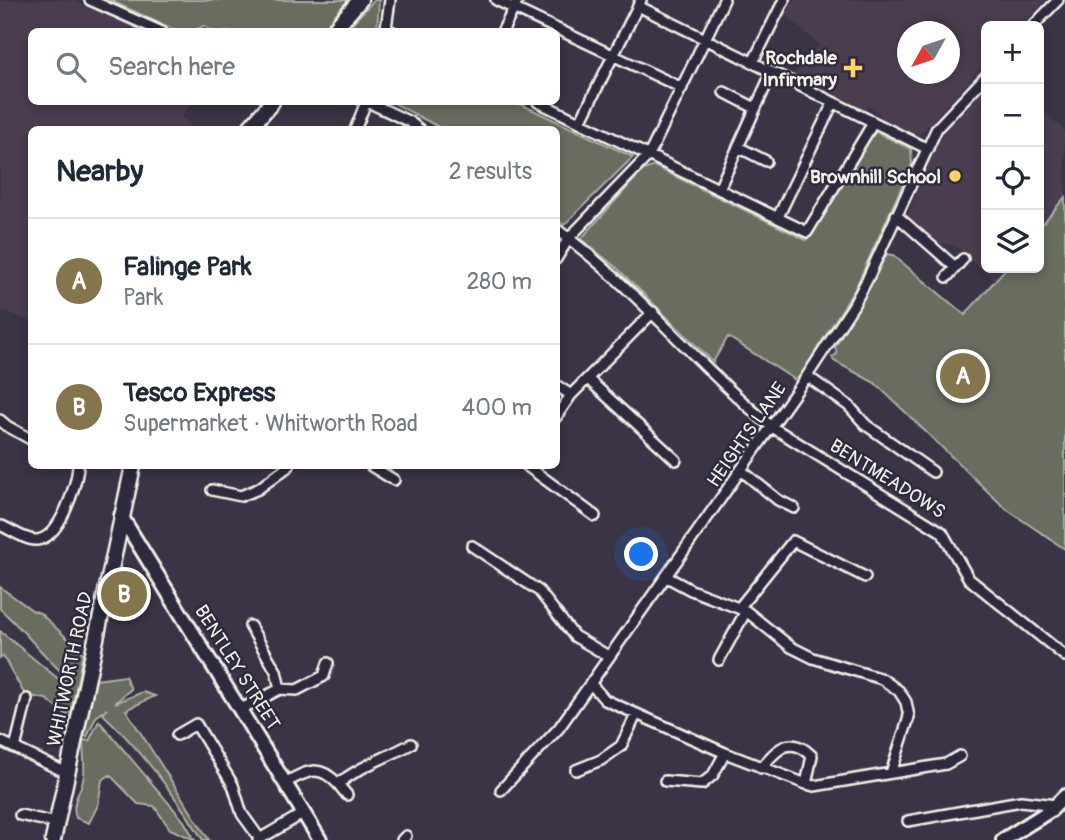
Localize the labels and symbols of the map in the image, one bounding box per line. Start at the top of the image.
north arrow [897,21,960,84]
place label: Rochdale Infirmary [762,46,838,92]
marker: Rochdale Infirmary [843,58,863,78]
place label: Brownhill School [810,165,941,189]
marker: Brownhill School [947,168,963,184]
pin: A [940,350,986,402]
street label: HEIGHTS LANE [702,377,792,492]
street label: BENTMEADOWS [825,434,950,524]
your location [624,537,658,571]
pin: B [101,568,147,620]
street label: WHITWORTH ROAD [42,590,98,749]
street label: BENTLEY STREET [189,600,285,735]

